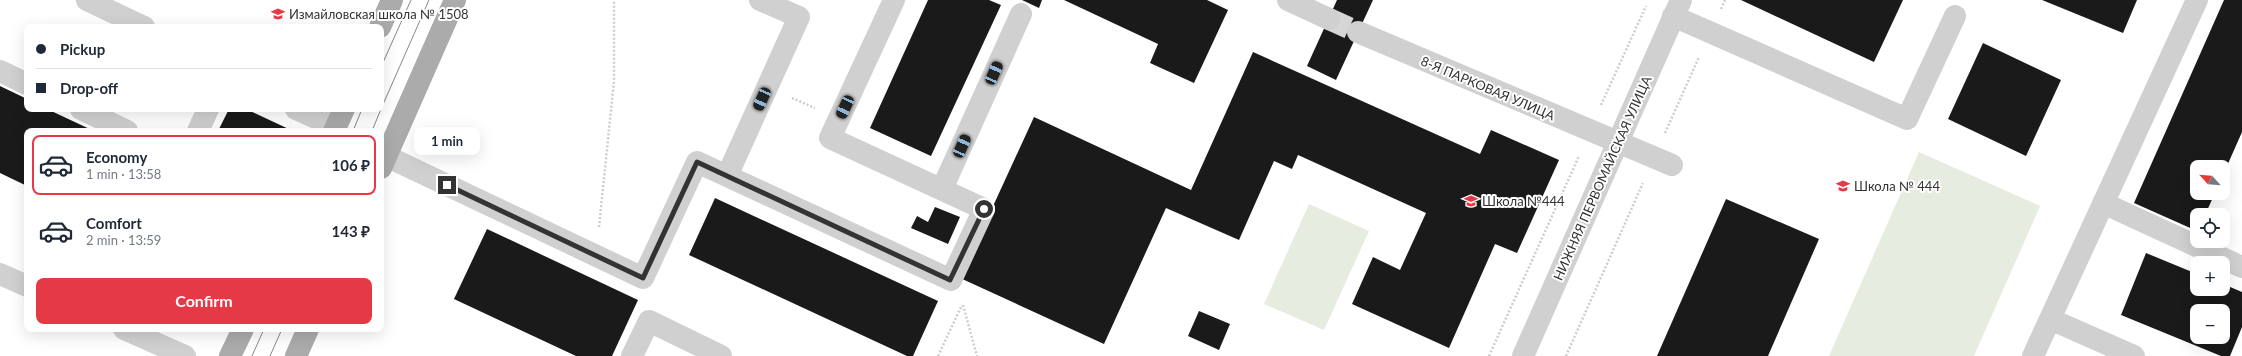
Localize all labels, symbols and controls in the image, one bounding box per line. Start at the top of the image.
school or university icon: Измайловская школа № 1508 [270,6,286,22]
place label: Измайловская школа № 1508 [289,6,469,22]
text: Pickup [60,40,105,58]
street label: 8-Я ПАРКОВАЯ УЛИЦА [1419,53,1558,124]
car [984,60,1004,86]
street label: НИЖНЯЯ ПЕРВОМАЙСКАЯ УЛИЦА [1550,73,1655,283]
text: Drop-off [60,79,118,97]
car [752,86,772,112]
car [834,94,856,120]
callout: 1 min [414,127,480,155]
text: 1 min [431,133,463,149]
car [952,133,972,159]
icon: car [38,147,74,183]
text: Economy [86,148,147,166]
text: 106 ₽ [332,156,370,174]
north arrow [2190,160,2230,200]
map controls [2190,160,2230,344]
text: 1 min · 13:58 [86,166,161,182]
route end [438,176,456,194]
school or university icon: Школа № 444 [1835,178,1851,194]
place label: Школа № 444 [1854,178,1940,194]
school or university icon: Школа №444 [1463,193,1479,209]
place label: Школа №444 [1482,193,1565,209]
route start [975,200,993,218]
button: locate [2190,208,2230,248]
icon: car [38,213,74,249]
text: Comfort [86,214,142,232]
text: 143 ₽ [332,222,370,240]
text: 2 min · 13:59 [86,232,161,248]
button: + [2190,256,2230,296]
button: Confirm [36,278,372,324]
button: − [2190,304,2230,344]

